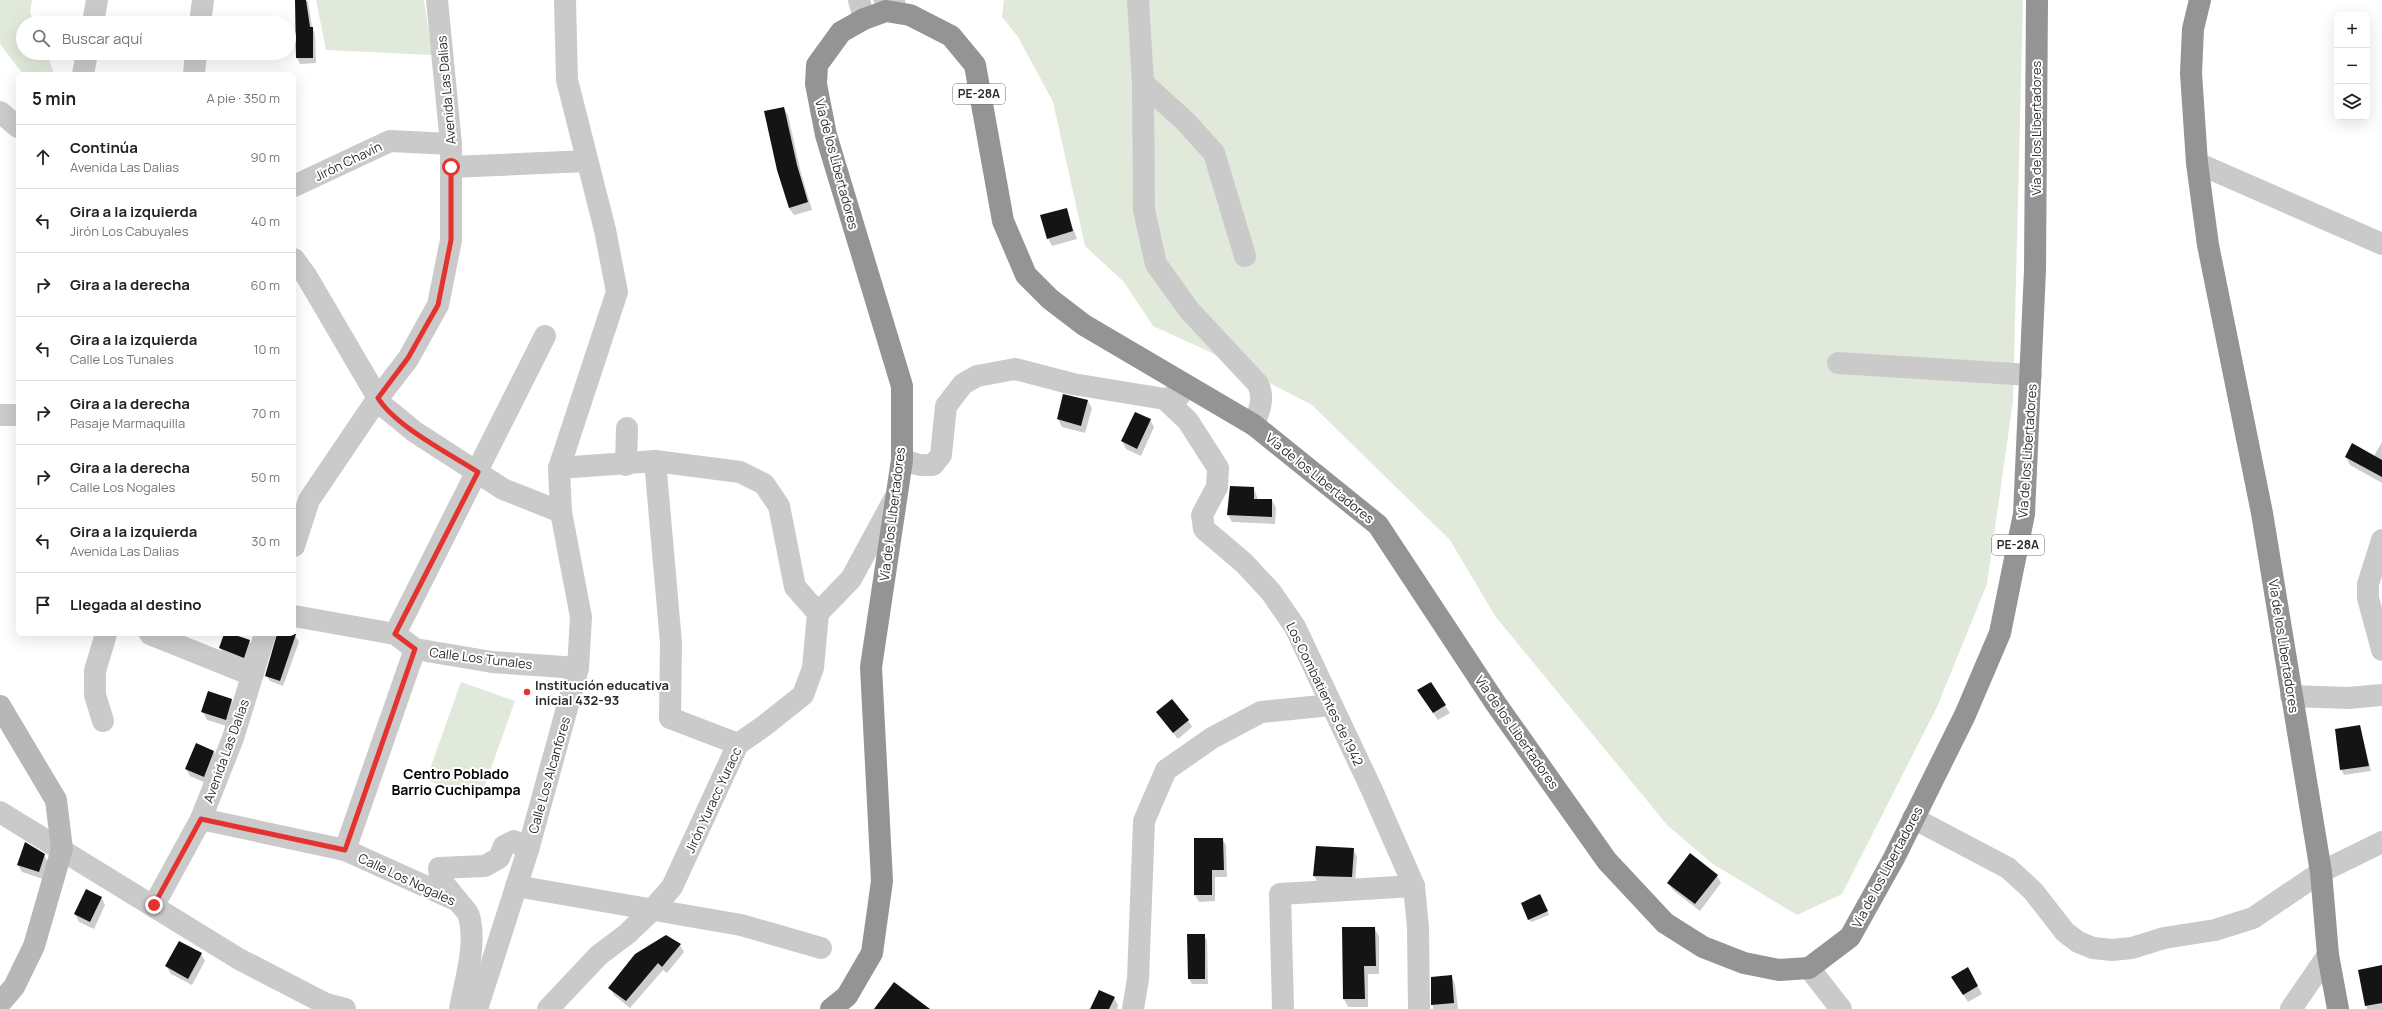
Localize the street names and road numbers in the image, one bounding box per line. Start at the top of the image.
street label: Avenida Las Dalias [432,35,460,145]
street label: Vía de los Libertadores [2027,60,2045,195]
road number: PE-28A [953,84,1005,104]
street label: Vía de los Libertadores [811,97,863,232]
street label: Jirón Chavín [311,137,385,185]
street label: Vía de los Libertadores [2013,383,2041,519]
street label: Vía de los Libertadores [1262,429,1378,528]
street label: Vía de los Libertadores [875,446,909,582]
road number: PE-28A [1992,535,2044,555]
street label: Vía de los Libertadores [2265,578,2303,714]
street label: Los Combatientes de 1942 [1282,619,1368,769]
street label: Calle Los Tunales [428,643,534,673]
street label: Vía de los Libertadores [1471,672,1563,793]
street label: Avenida Las Dalias [199,697,253,805]
street label: Calle Los Alcanfores [524,714,574,836]
street label: Jirón Yuracc Yuracc [681,744,745,856]
street label: Vía de los Libertadores [1847,803,1927,931]
street label: Calle Los Nogales [355,849,459,910]

